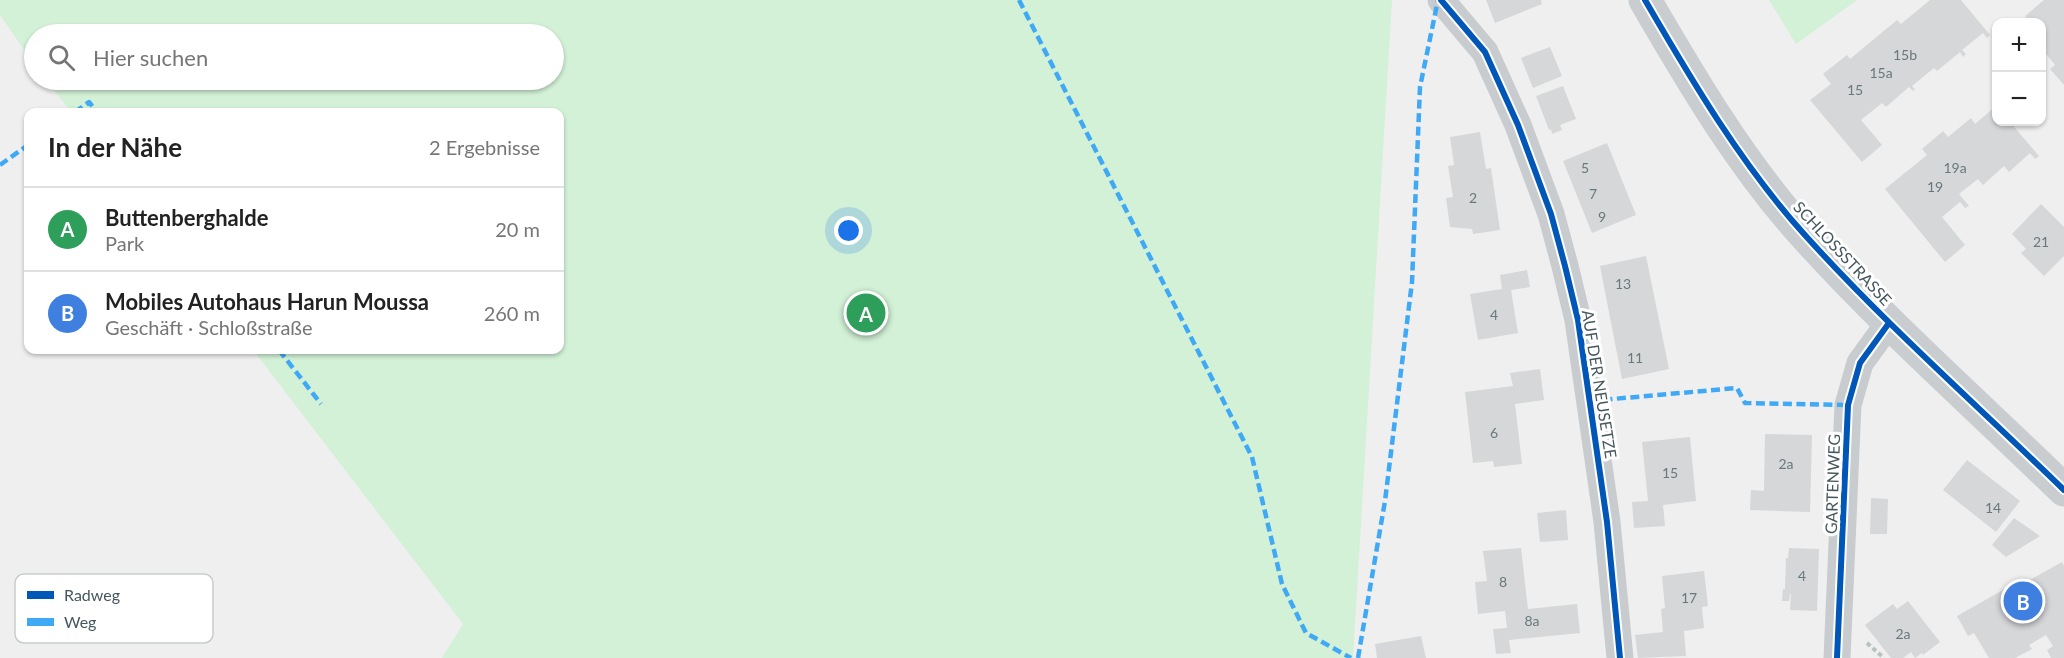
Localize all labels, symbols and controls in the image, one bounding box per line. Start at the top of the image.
map controls [1992,18,2046,126]
button: + [1992,18,2046,72]
search box [24,24,564,90]
icon: search [45,41,78,74]
text: Hier suchen [93,44,208,71]
house number: 15b [1893,46,1917,63]
house number: 15a [1869,64,1893,81]
button: − [1992,72,2046,126]
house number: 15 [1847,81,1863,98]
text: In der Nähe [48,131,182,163]
text: 2 Ergebnisse [429,135,540,159]
house number: 5 [1581,159,1589,176]
house number: 19a [1943,159,1967,176]
house number: 19 [1927,178,1943,195]
house number: 7 [1589,185,1597,202]
house number: 2 [1469,189,1477,206]
street label: SCHLOSSSTRASSE [1790,197,1896,309]
text: Buttenberghalde [105,204,268,231]
house number: 9 [1598,208,1606,225]
your location [834,216,863,245]
text: A [61,217,74,241]
text: 20 m [495,217,540,241]
text: Park [105,231,144,255]
house number: 21 [2033,233,2049,250]
house number: 13 [1615,275,1631,292]
text: Mobiles Autohaus Harun Moussa [105,288,429,315]
pin: A [846,290,886,336]
text: B [61,301,74,325]
text: 260 m [484,301,540,325]
house number: 4 [1490,306,1498,323]
street label: AUF DER NEUSETZE [1579,308,1621,460]
text: Geschäft · Schloßstraße [105,315,313,339]
house number: 11 [1627,349,1643,366]
house number: 6 [1490,424,1498,441]
street label: GARTENWEG [1821,434,1843,534]
house number: 2a [1778,455,1794,472]
house number: 15 [1662,464,1678,481]
house number: 14 [1985,499,2001,516]
house number: 4 [1798,567,1806,584]
house number: 8 [1499,573,1507,590]
legend [15,574,213,643]
pin: B [2004,578,2042,624]
text: Radweg [64,585,120,604]
house number: 17 [1681,589,1697,606]
text: Weg [64,612,96,631]
house number: 8a [1524,612,1540,629]
house number: 2a [1895,625,1911,642]

